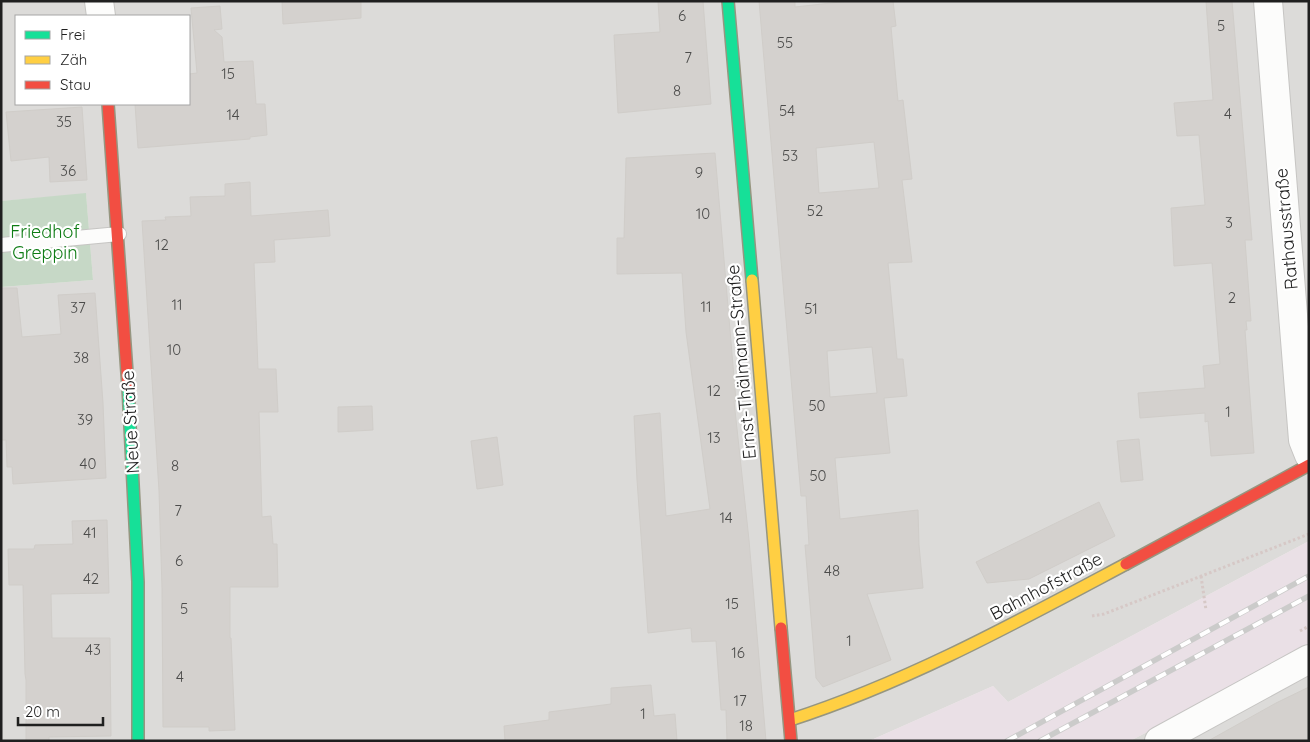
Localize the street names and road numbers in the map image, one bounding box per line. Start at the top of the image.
street label: Rathausstraße [1269,167,1303,291]
street label: Ernst-Thälmann-Straße [721,264,761,460]
street label: Neue Straße [116,370,144,474]
street label: Bahnhofstraße [986,547,1106,625]

